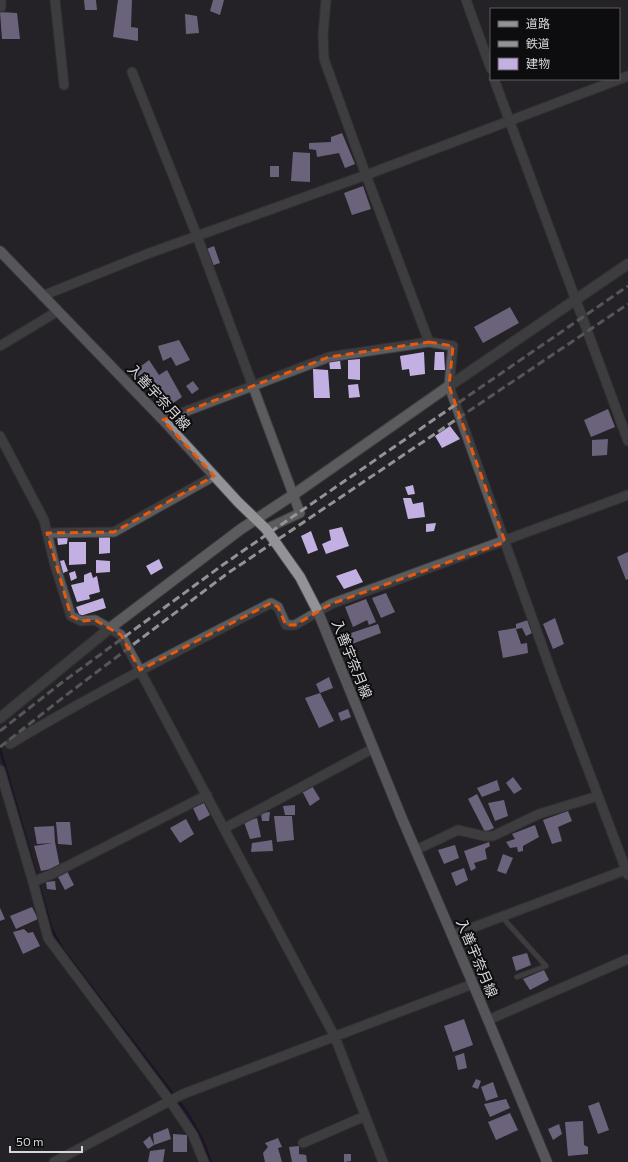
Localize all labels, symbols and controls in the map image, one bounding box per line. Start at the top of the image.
legend [490,8,620,80]
text: 道路 [526,16,550,30]
text: 鉄道 [526,36,550,50]
text: 建物 [526,56,550,70]
street label: 入善宇奈月線 [125,360,194,433]
street label: 入善宇奈月線 [329,617,376,701]
street label: 入善宇奈月線 [453,916,502,1000]
scale bar [10,1128,82,1154]
text: 50 m [16,1134,44,1148]

